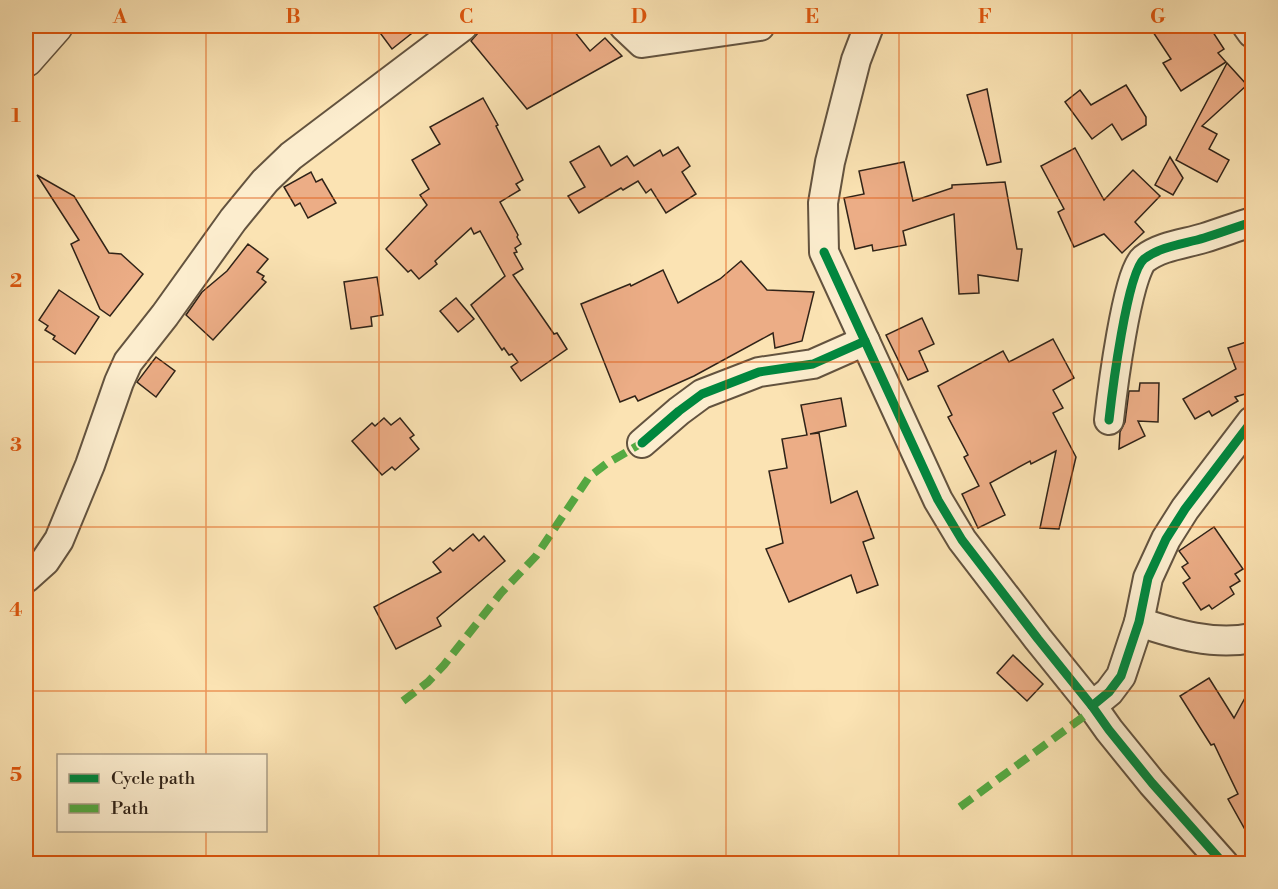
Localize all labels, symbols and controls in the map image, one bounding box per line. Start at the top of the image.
text: A [112,5,128,30]
text: B [285,5,301,30]
text: C [459,5,473,30]
text: D [631,5,647,30]
text: E [805,5,819,30]
text: F [978,5,992,30]
text: G [1150,5,1166,30]
text: 1 [11,104,21,129]
text: 2 [10,269,22,294]
text: 3 [10,433,22,458]
text: 4 [9,598,23,623]
legend [57,754,267,832]
text: 5 [10,763,22,788]
text: Cycle path [111,767,195,790]
text: Path [111,797,149,820]

